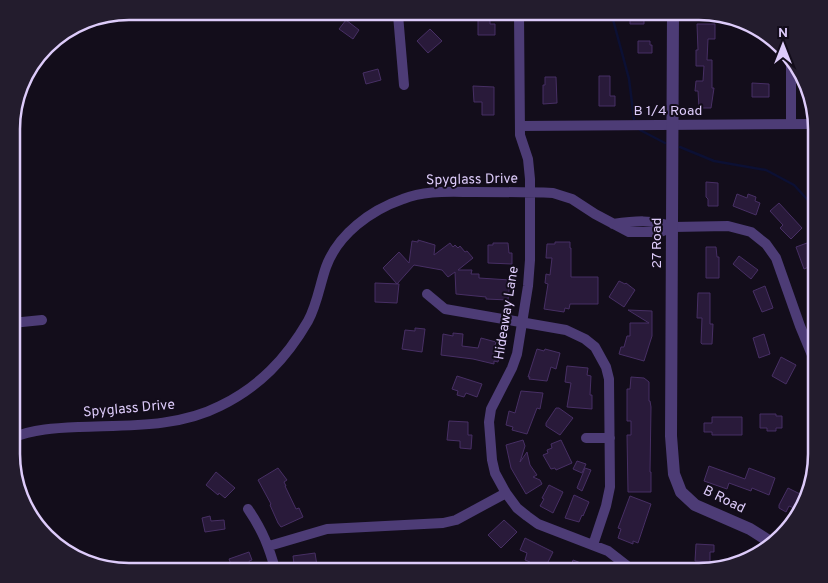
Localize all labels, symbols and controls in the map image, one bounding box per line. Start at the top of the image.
north arrow [758,20,808,70]
text: N [778,25,788,42]
street label: B 1/4 Road [634,103,702,120]
street label: Spyglass Drive [426,171,518,189]
street label: 27 Road [649,218,666,268]
street label: Hideaway Lane [491,265,523,361]
street label: Spyglass Drive [82,397,176,421]
street label: B Road [700,483,748,517]

